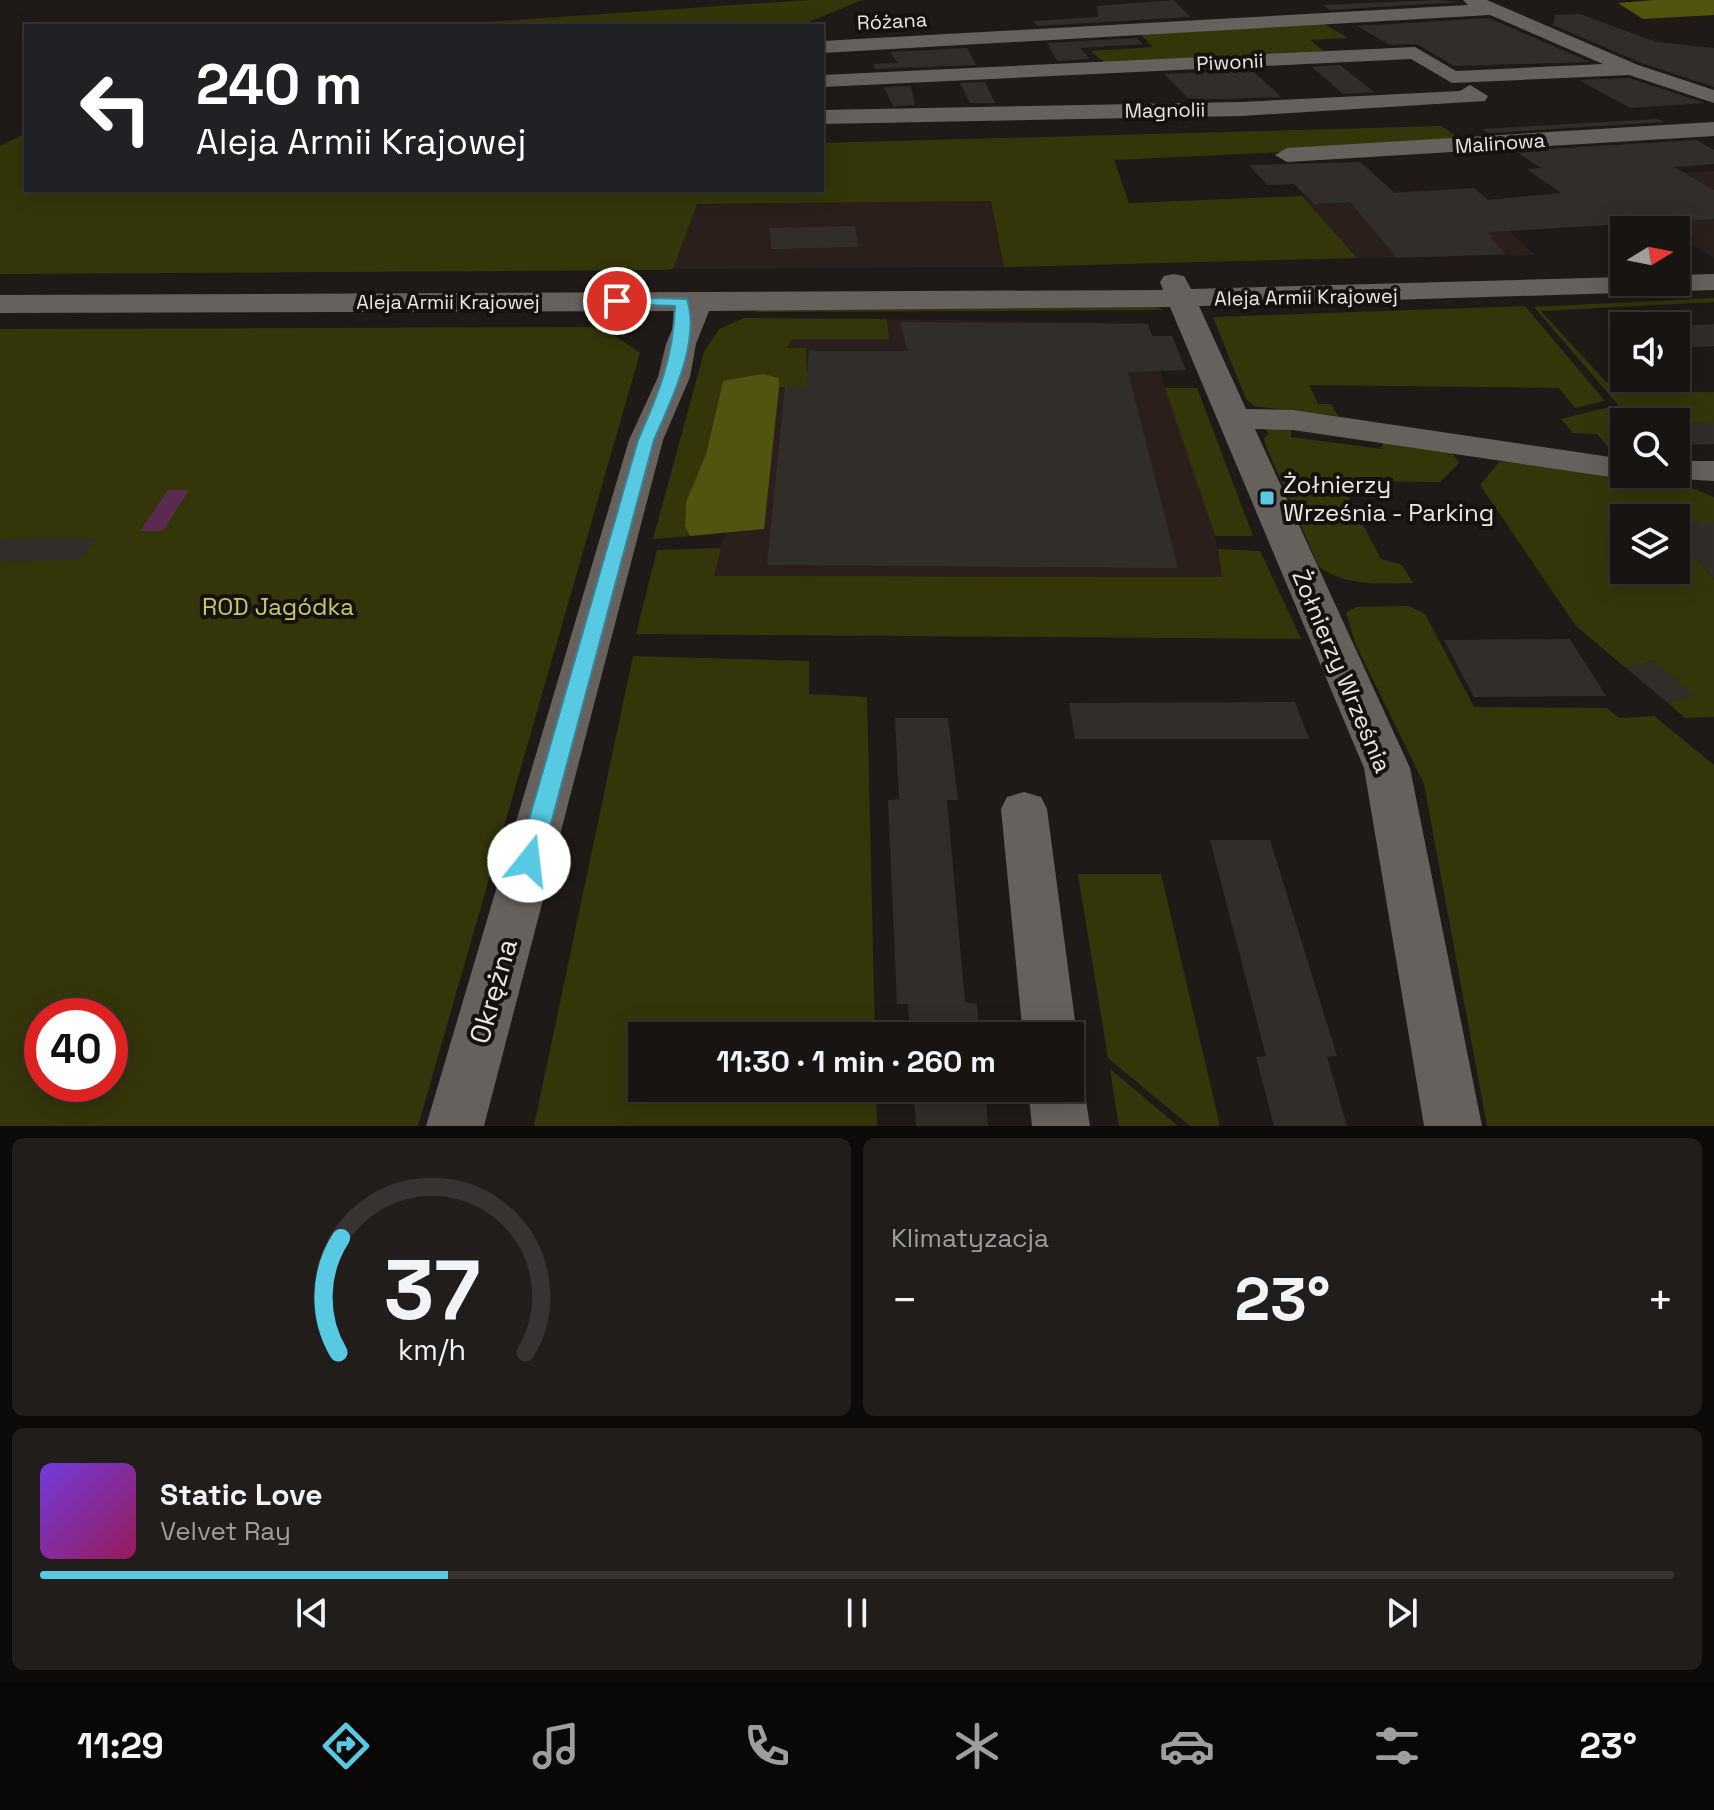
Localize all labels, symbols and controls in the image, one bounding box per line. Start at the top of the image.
street label: Różana [856,6,928,36]
street label: Piwonii [1196,47,1264,77]
text: 240 m [196,49,362,120]
icon: left [64,56,168,160]
street label: Magnolii [1124,96,1206,124]
text: Aleja Armii Krajowej [196,119,526,165]
street label: Malinowa [1454,127,1546,159]
north arrow [1610,216,1690,296]
map controls [1610,216,1690,584]
pin [583,267,651,335]
icon: arrive [595,279,639,323]
street label: Aleja Armii Krajowej [1214,282,1398,312]
street label: Aleja Armii Krajowej [356,289,540,315]
button: sound [1610,312,1690,392]
button: search [1610,408,1690,488]
place label: Żołnierzy Września - Parking [1283,469,1494,528]
marker: Żołnierzy Września - Parking [1258,489,1276,507]
button: layers [1610,504,1690,584]
street label: Żołnierzy Września [1285,565,1399,777]
park label: ROD Jagódka [202,591,354,622]
position arrow [487,819,571,903]
street label: Okrężna [461,934,525,1048]
speed limit sign: 40 [24,998,128,1102]
text: 11:30 · 1 min · 260 m [716,1042,996,1081]
text: Klimatyzacja [891,1221,1049,1255]
text: 37 [383,1237,480,1343]
text: 23° [1235,1261,1330,1338]
text: − [891,1272,918,1328]
text: + [1647,1272,1674,1328]
text: km/h [397,1332,466,1368]
text: Static Love [160,1475,323,1514]
text: Velvet Ray [160,1514,291,1548]
icon: previous [290,1591,334,1635]
icon: pause [835,1591,879,1635]
icon: next [1380,1591,1424,1635]
icon: directions [318,1718,374,1774]
icon: music [528,1718,584,1774]
icon: phone [739,1718,795,1774]
icon: climate [949,1718,1005,1774]
icon: car [1159,1718,1215,1774]
icon: filters [1369,1718,1425,1774]
text: 11:29 [77,1723,164,1769]
text: 23° [1579,1723,1637,1769]

